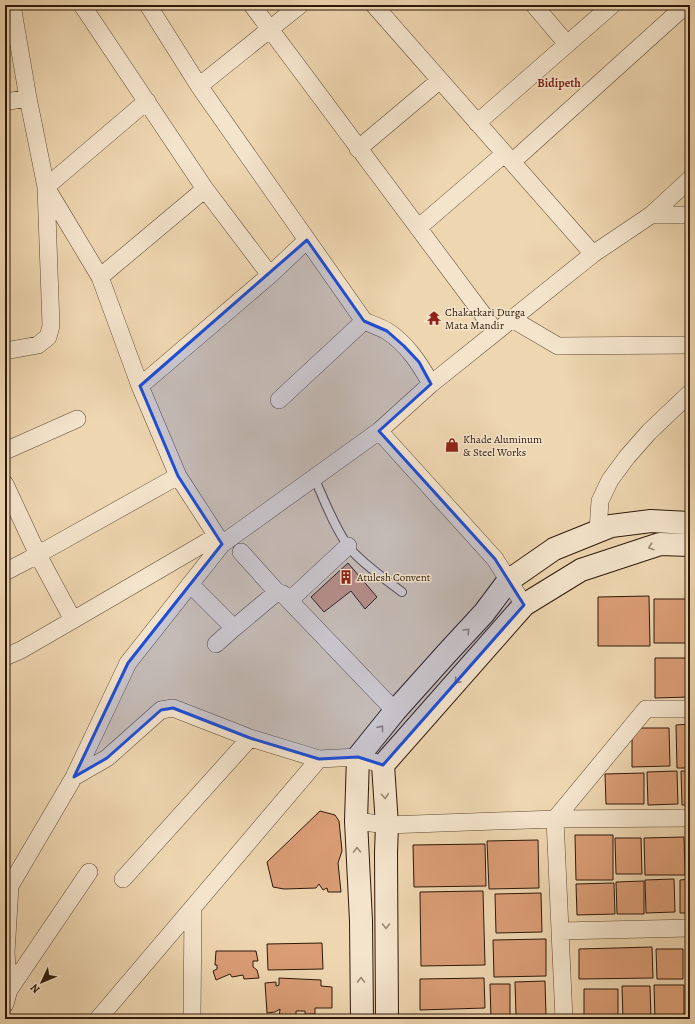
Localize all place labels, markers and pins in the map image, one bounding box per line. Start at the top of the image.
place label: Chakatkari Durga Mata Mandir [445,305,526,333]
temple icon: Chakatkari Durga Mata Mandir [426,310,442,326]
place label: Khade Aluminum & Steel Works [463,432,542,460]
shop icon: Khade Aluminum & Steel Works [444,437,460,453]
building icon: Atulesh Convent [338,569,354,585]
place label: Atulesh Convent [356,570,431,585]

